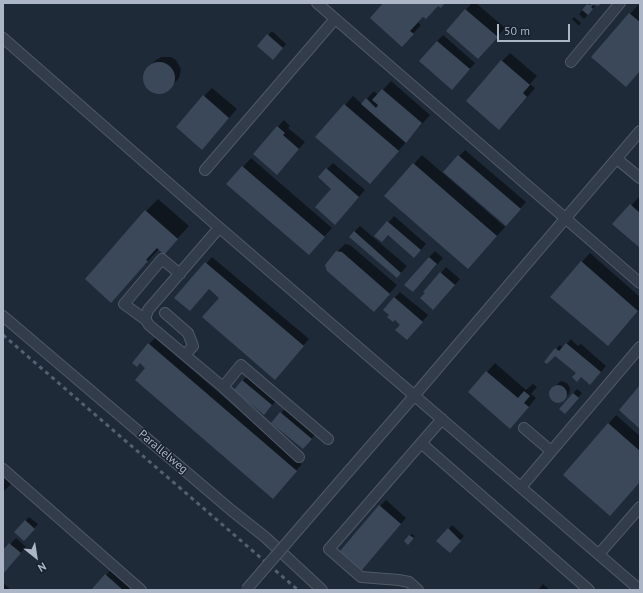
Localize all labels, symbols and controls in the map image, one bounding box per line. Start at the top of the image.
scale bar [499,16,572,42]
text: 50 m [504,23,530,38]
street label: Parallelweg [135,427,191,477]
north arrow [16,537,56,577]
text: N [35,560,49,575]

